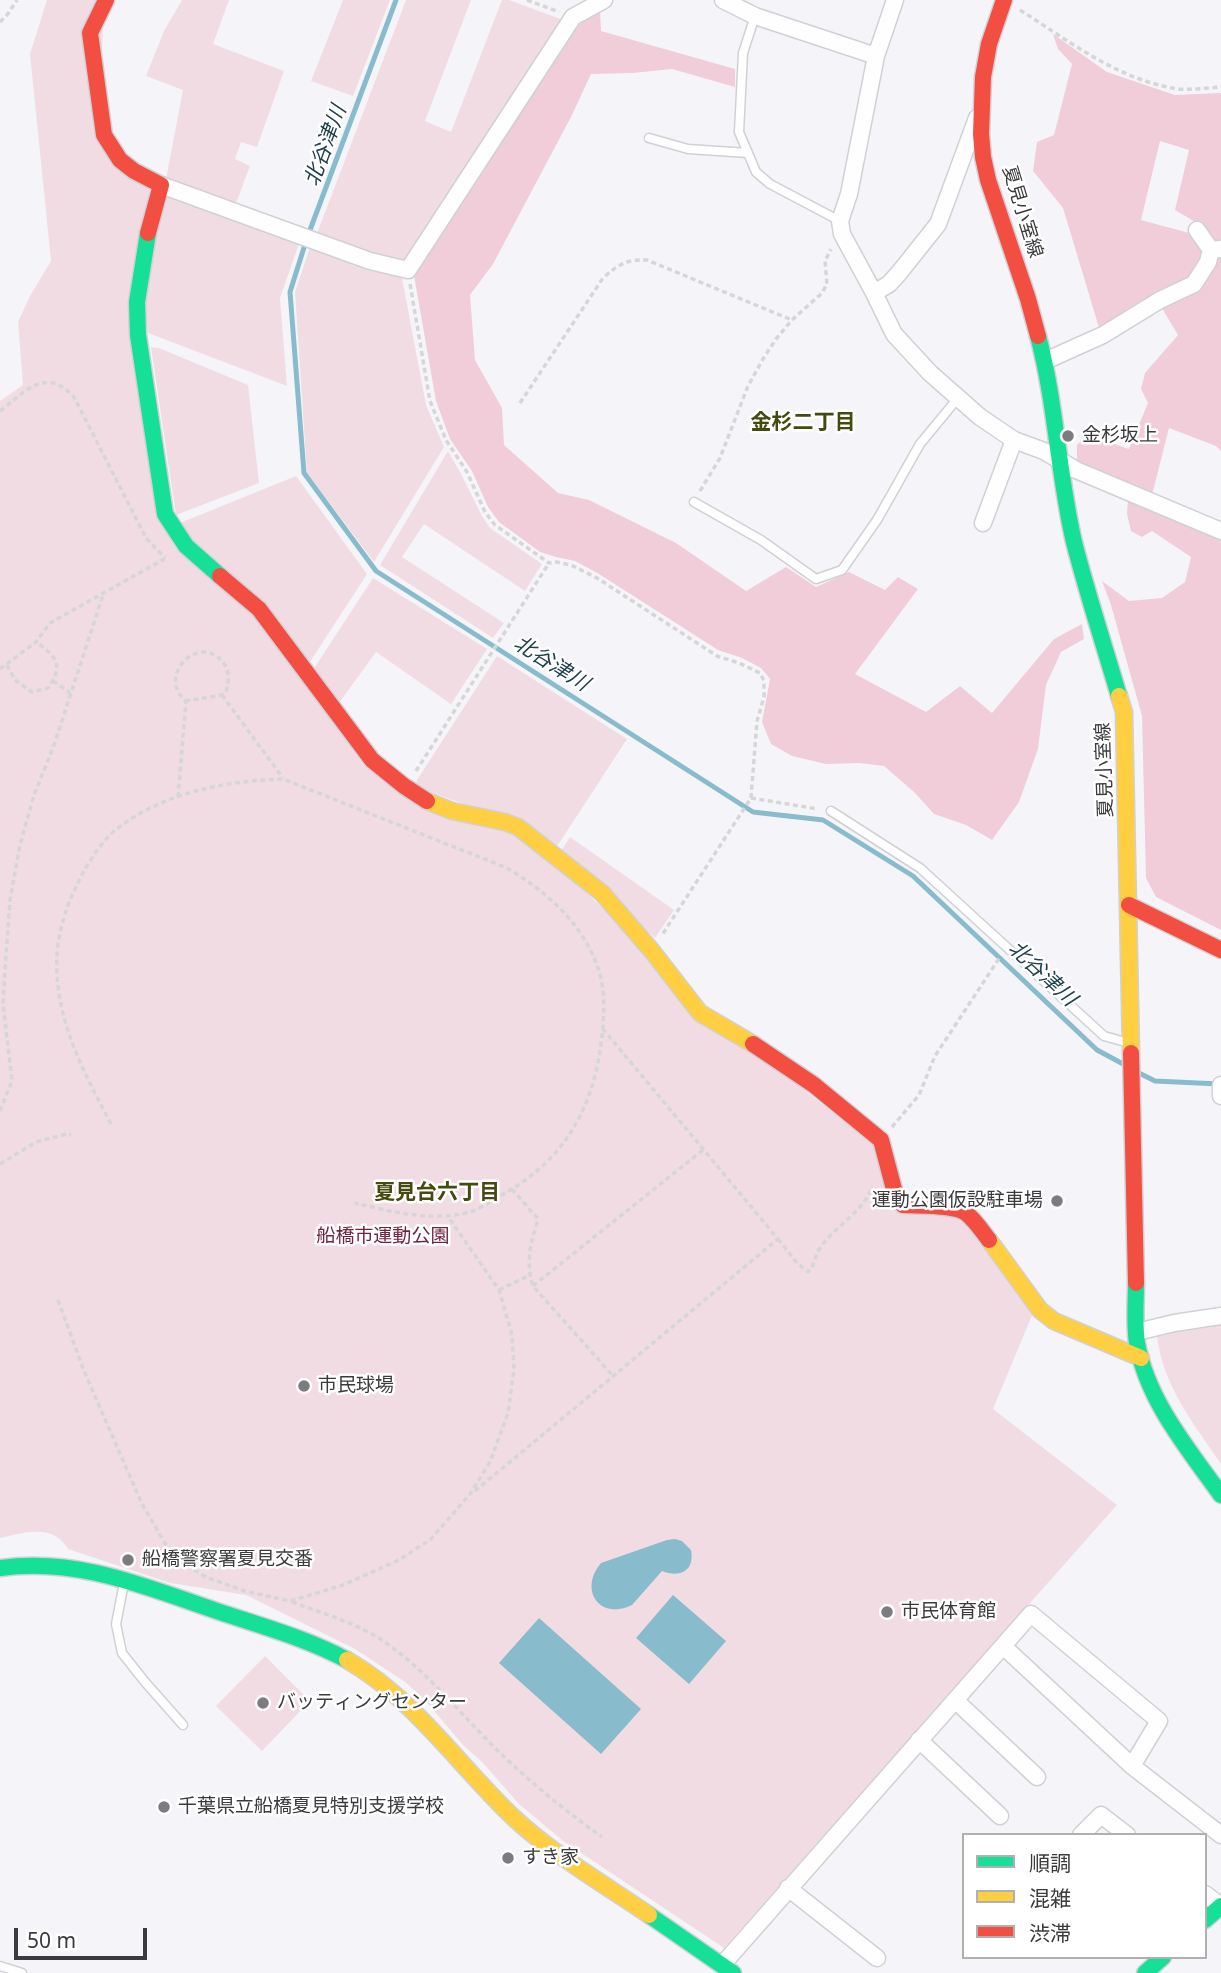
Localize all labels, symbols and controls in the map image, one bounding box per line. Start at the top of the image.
water label: 北谷津川 [300,102,352,190]
street label: 夏見小室線 [997,163,1047,261]
district label: 金杉二丁目 [751,410,855,436]
place label: 金杉坂上 [1082,425,1158,447]
marker: 金杉坂上 [1060,428,1076,444]
water label: 北谷津川 [509,631,593,697]
street label: 夏見小室線 [1092,722,1118,818]
water label: 北谷津川 [1003,936,1081,1012]
district label: 夏見台六丁目 [374,1180,500,1206]
place label: 運動公園仮設駐車場 [872,1190,1043,1212]
marker: 運動公園仮設駐車場 [1049,1193,1065,1209]
park label: 船橋市運動公園 [317,1226,449,1248]
place label: 市民球場 [318,1375,394,1397]
marker: 市民球場 [296,1378,312,1394]
place label: 船橋警察署夏見交番 [142,1549,313,1571]
marker: 船橋警察署夏見交番 [120,1552,136,1568]
place label: 市民体育館 [901,1601,996,1623]
marker: 市民体育館 [879,1604,895,1620]
place label: バッティングセンター [277,1692,467,1714]
marker: バッティングセンター [255,1695,271,1711]
place label: 千葉県立船橋夏見特別支援学校 [178,1796,444,1818]
marker: 千葉県立船橋夏見特別支援学校 [156,1799,172,1815]
legend [962,1833,1207,1959]
place label: すき家 [522,1847,579,1869]
text: 順調 [1029,1849,1071,1877]
marker: すき家 [500,1850,516,1866]
text: 混雑 [1029,1884,1071,1912]
scale bar [18,1913,150,1957]
text: 渋滞 [1029,1919,1071,1947]
text: 50 m [27,1926,76,1954]

